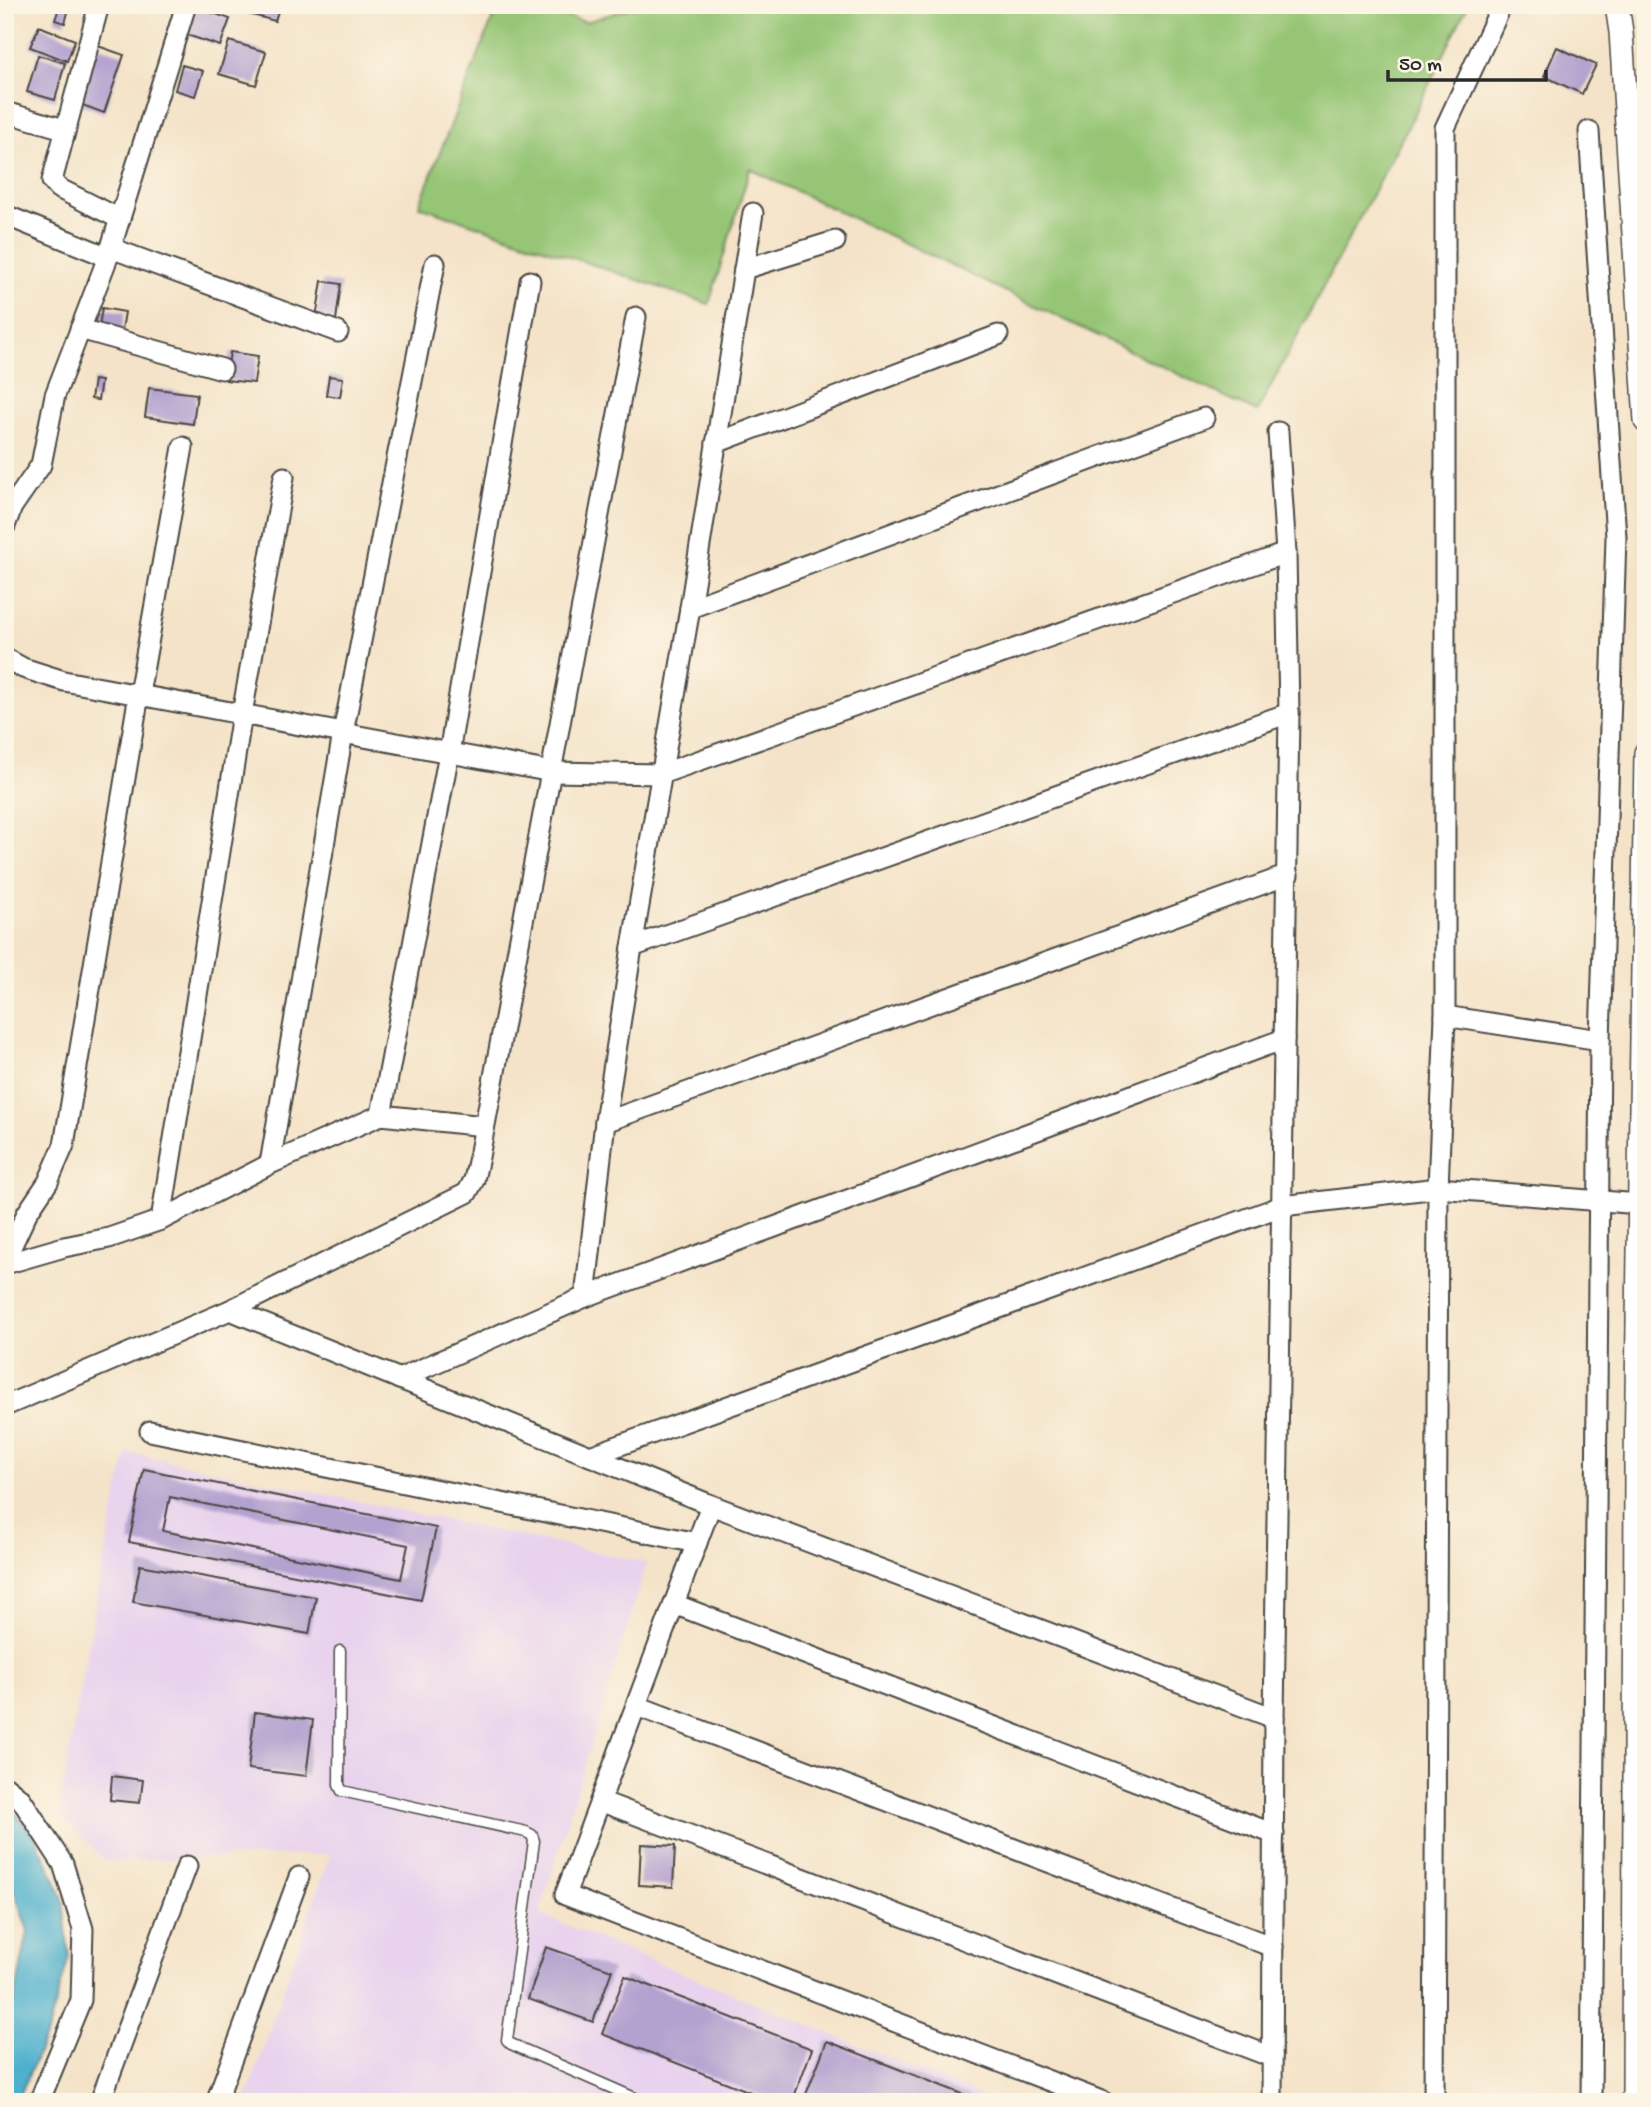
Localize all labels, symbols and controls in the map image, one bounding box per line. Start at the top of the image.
scale bar [1388,38,1546,82]
text: 50 m [1399,54,1442,79]

